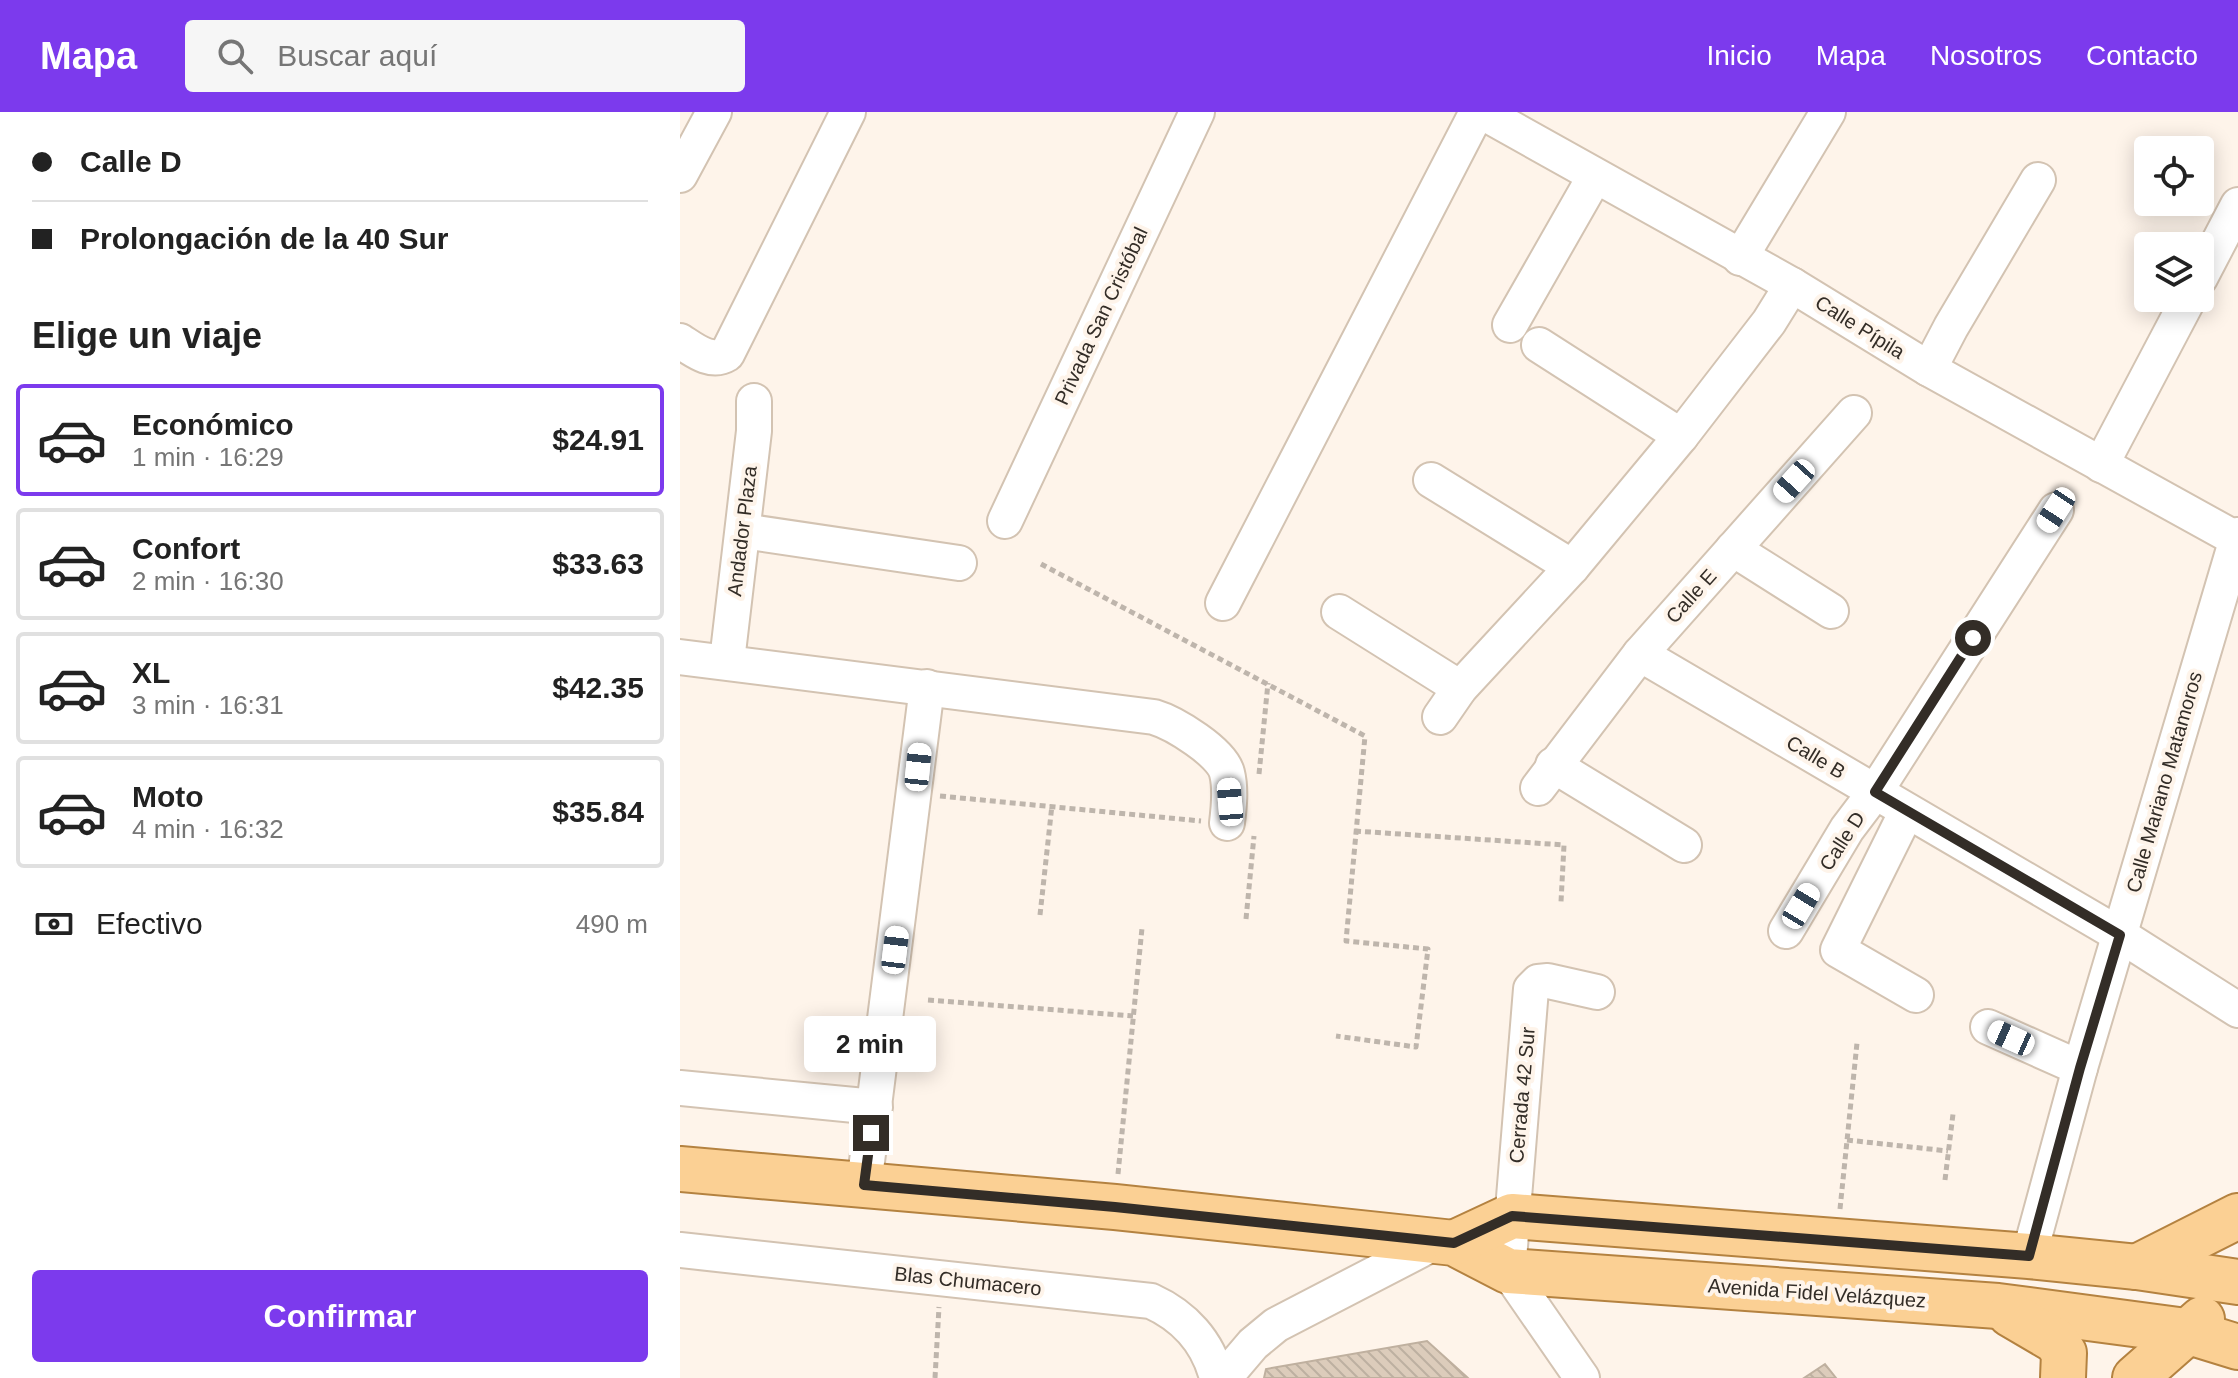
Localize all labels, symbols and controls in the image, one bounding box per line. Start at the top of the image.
search box [185,20,745,92]
icon: search [213,34,257,78]
text: Mapa [40,35,137,77]
text: Buscar aquí [277,39,437,72]
text: Inicio [1706,40,1772,71]
text: Mapa [1816,40,1886,71]
text: Nosotros [1930,40,2042,71]
text: Contacto [2086,40,2198,71]
map controls [2134,136,2214,312]
button: locate [2134,136,2214,216]
text: Calle D [80,145,182,178]
text: Prolongación de la 40 Sur [80,222,448,255]
street label: Privada San Cristóbal [1050,224,1152,408]
button: layers [2134,232,2214,312]
street label: Calle Pípila [1811,291,1909,364]
text: Elige un viaje [32,315,262,356]
icon: car [36,404,108,476]
text: Económico [132,408,294,441]
text: $24.91 [552,423,644,456]
text: 1 min · 16:29 [132,442,284,472]
car [1769,455,1819,507]
street label: Andador Plaza [723,464,761,597]
car [2033,483,2079,537]
icon: car [36,528,108,600]
text: Confort [132,532,240,565]
text: $33.63 [552,547,644,580]
street label: Calle E [1661,565,1721,627]
text: 2 min · 16:30 [132,566,284,596]
route start [1955,620,1991,656]
icon: car [36,652,108,724]
text: XL [132,656,170,689]
street label: Calle Mariano Matamoros [2122,669,2206,895]
text: $42.35 [552,671,644,704]
text: 3 min · 16:31 [132,690,284,720]
street label: Calle B [1783,731,1849,783]
car [904,742,932,792]
icon: car [36,776,108,848]
car [1216,777,1244,827]
text: Moto [132,780,204,813]
text: $35.84 [552,795,644,828]
street label: Calle D [1815,808,1869,874]
text: 4 min · 16:32 [132,814,284,844]
car [1778,879,1824,933]
icon: cash [32,902,76,946]
text: Efectivo [96,907,203,940]
text: 490 m [576,909,648,939]
car [880,925,910,975]
callout: 2 min [805,1017,937,1073]
car [1984,1017,2038,1059]
street label: Cerrada 42 Sur [1505,1026,1539,1164]
text: 2 min [836,1029,904,1059]
route end [853,1115,889,1151]
street label: Blas Chumacero [893,1262,1043,1300]
button: Confirmar [32,1270,648,1362]
street label: Avenida Fidel Velázquez [1707,1274,1927,1312]

